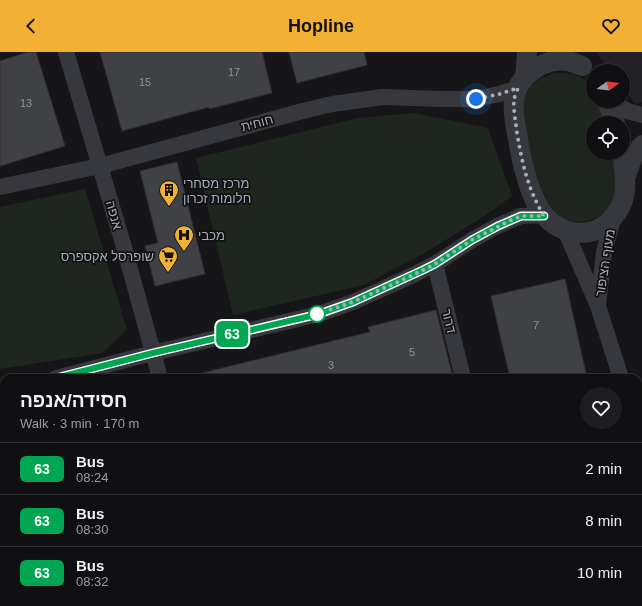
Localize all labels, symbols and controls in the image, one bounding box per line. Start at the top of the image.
icon: back [20,15,42,37]
icon: heart [600,15,622,37]
text: Hopline [288,16,354,36]
north arrow [586,64,630,108]
map controls [586,64,630,160]
house number: 17 [228,66,240,78]
house number: 15 [139,76,151,88]
your location [466,89,486,109]
house number: 13 [20,97,32,109]
street label: חוחית [239,112,275,134]
button: locate [586,116,630,160]
place label: מרכז מסחרי חלומות זכרון [183,176,251,206]
building icon: מרכז מסחרי חלומות זכרון [158,179,180,207]
street label: אנפה [103,199,125,231]
hospital icon: מכבי [173,224,195,252]
place label: מכבי [198,228,225,243]
street label: מעוף הציפור [592,228,618,298]
supermarket icon: שופרסל אקספרס [157,245,179,273]
place label: שופרסל אקספרס [61,249,154,264]
unlabelled marker [308,305,326,323]
street label: דרור [439,307,459,335]
house number: 7 [533,319,539,331]
line badge: 63 [214,321,250,347]
text: 63 [224,326,240,342]
house number: 5 [409,346,415,358]
house number: 3 [328,359,334,371]
button: heart [580,387,622,429]
text: חסידה/אנפה [20,390,127,411]
text: Walk · 3 min · 170 m [20,416,139,431]
text: Bus [76,453,104,470]
text: 2 min [585,460,622,477]
text: 63 [34,461,50,477]
text: 08:24 [76,470,109,485]
text: Bus [76,505,104,522]
text: 8 min [585,512,622,529]
text: 63 [34,513,50,529]
text: 08:30 [76,522,109,537]
text: Bus [76,557,104,574]
text: 10 min [577,564,622,581]
text: 63 [34,565,50,581]
text: 08:32 [76,574,109,589]

